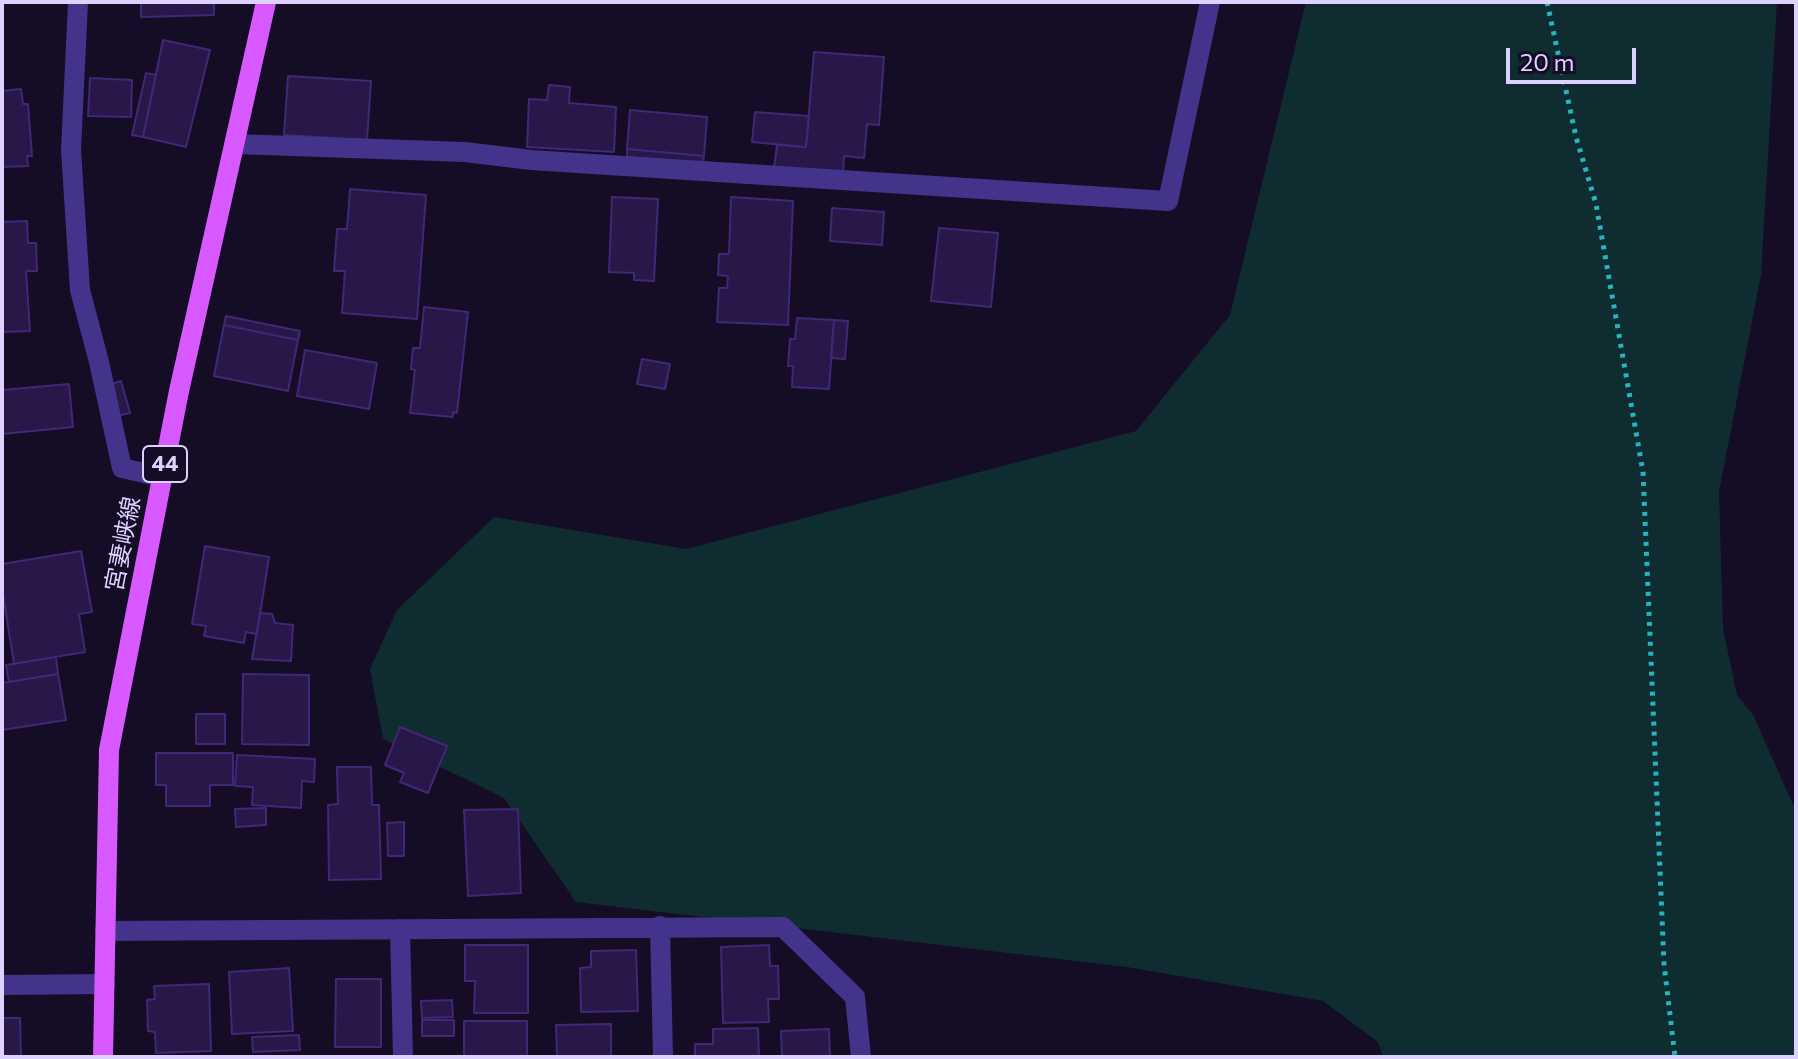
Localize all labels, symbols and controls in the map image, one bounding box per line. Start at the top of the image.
scale bar [1510,32,1640,82]
text: 20 m [1520,47,1574,76]
road number: 44 [143,446,187,482]
street label: 宮妻峡線 [100,494,146,594]

